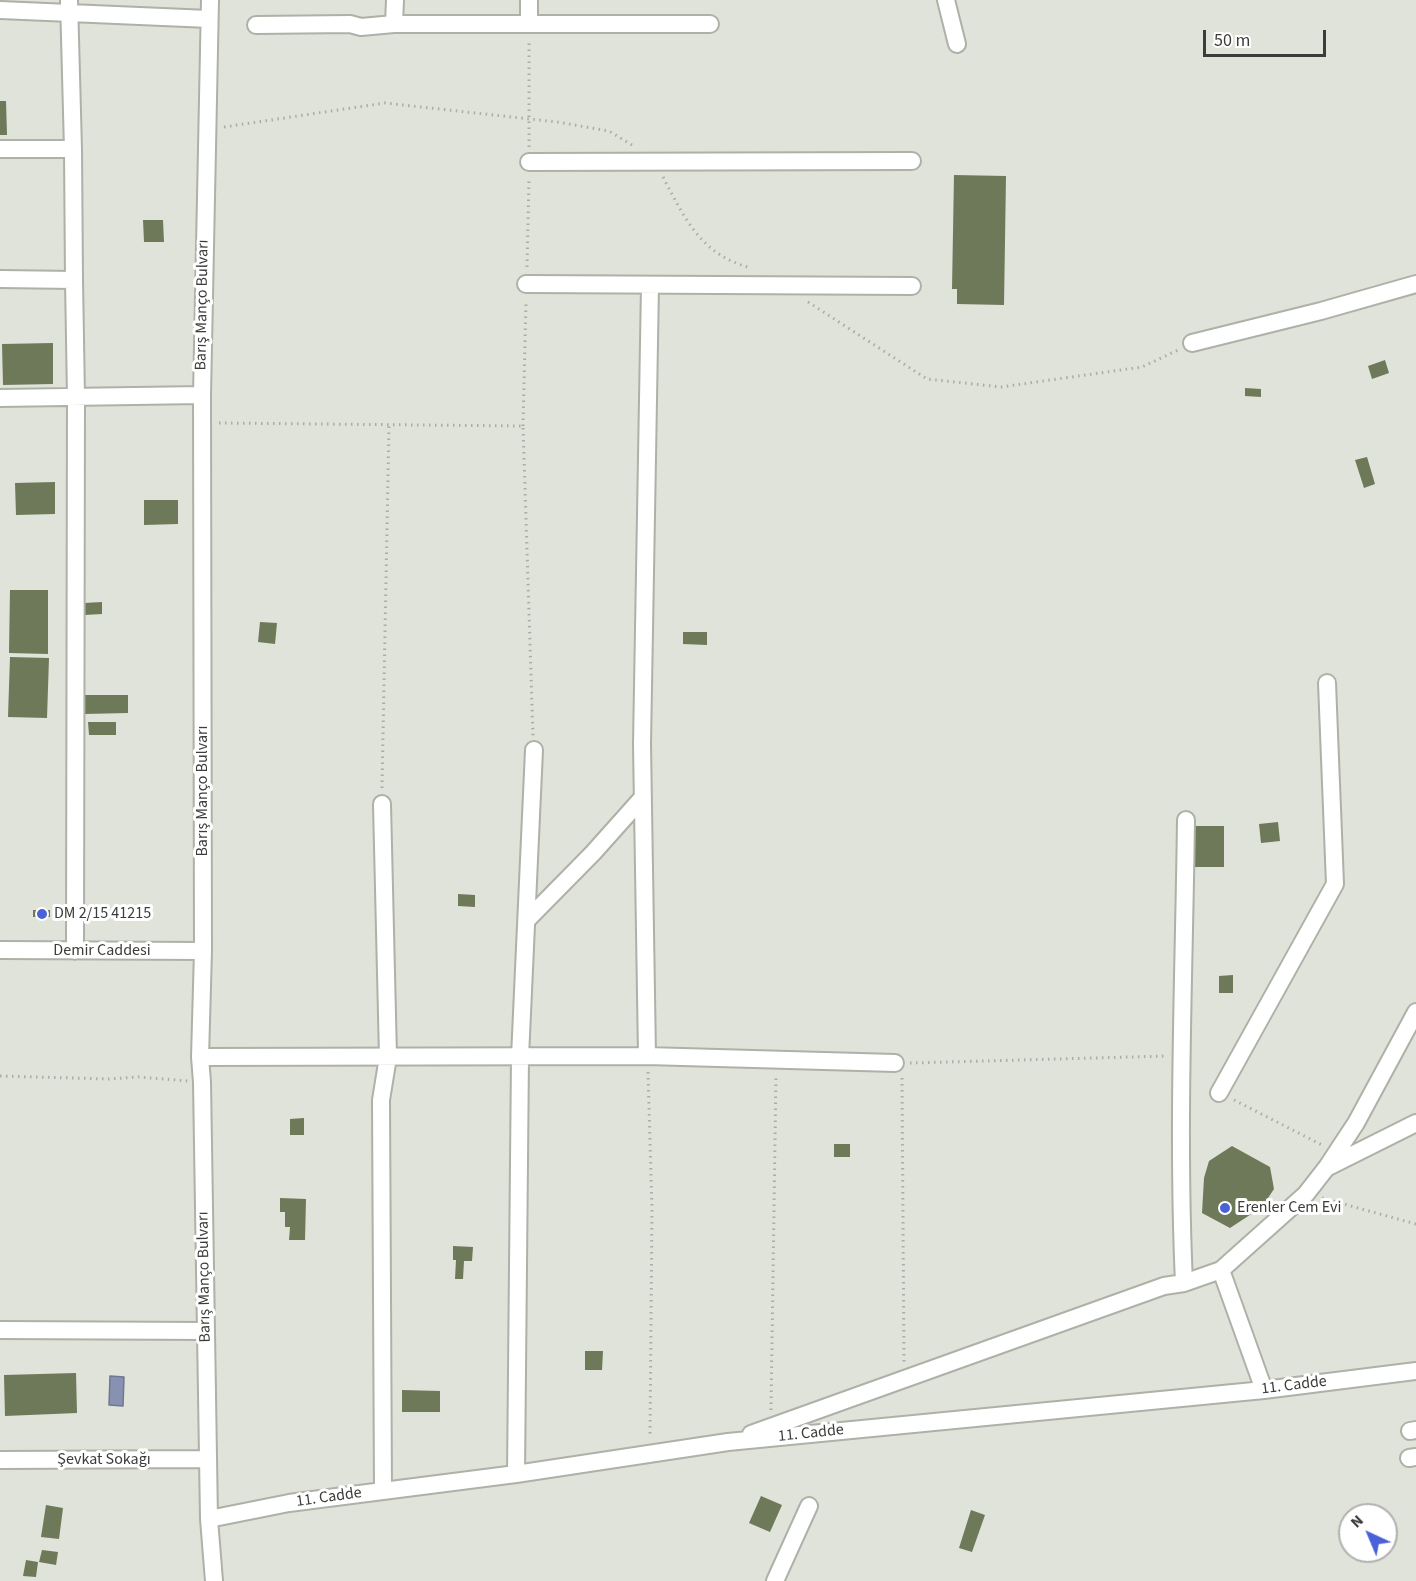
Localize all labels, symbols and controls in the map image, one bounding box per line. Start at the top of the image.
scale bar [1206,18,1329,56]
text: 50 m [1214,28,1250,53]
street label: Barış Manço Bulvarı [192,239,214,371]
street label: Barış Manço Bulvarı [193,725,213,857]
place label: DM 2/15 41215 [54,904,151,924]
marker: DM 2/15 41215 [35,907,49,921]
street label: Demir Caddesi [53,941,151,961]
place label: Erenler Cem Evi [1237,1198,1341,1218]
marker: Erenler Cem Evi [1218,1201,1232,1215]
street label: Barış Manço Bulvarı [194,1211,216,1343]
street label: 11. Cadde [1260,1372,1328,1400]
street label: 11. Cadde [777,1421,845,1447]
street label: Şevkat Sokağı [57,1450,151,1470]
street label: 11. Cadde [295,1484,363,1512]
north arrow [1338,1503,1398,1563]
text: N [1345,1510,1368,1533]

